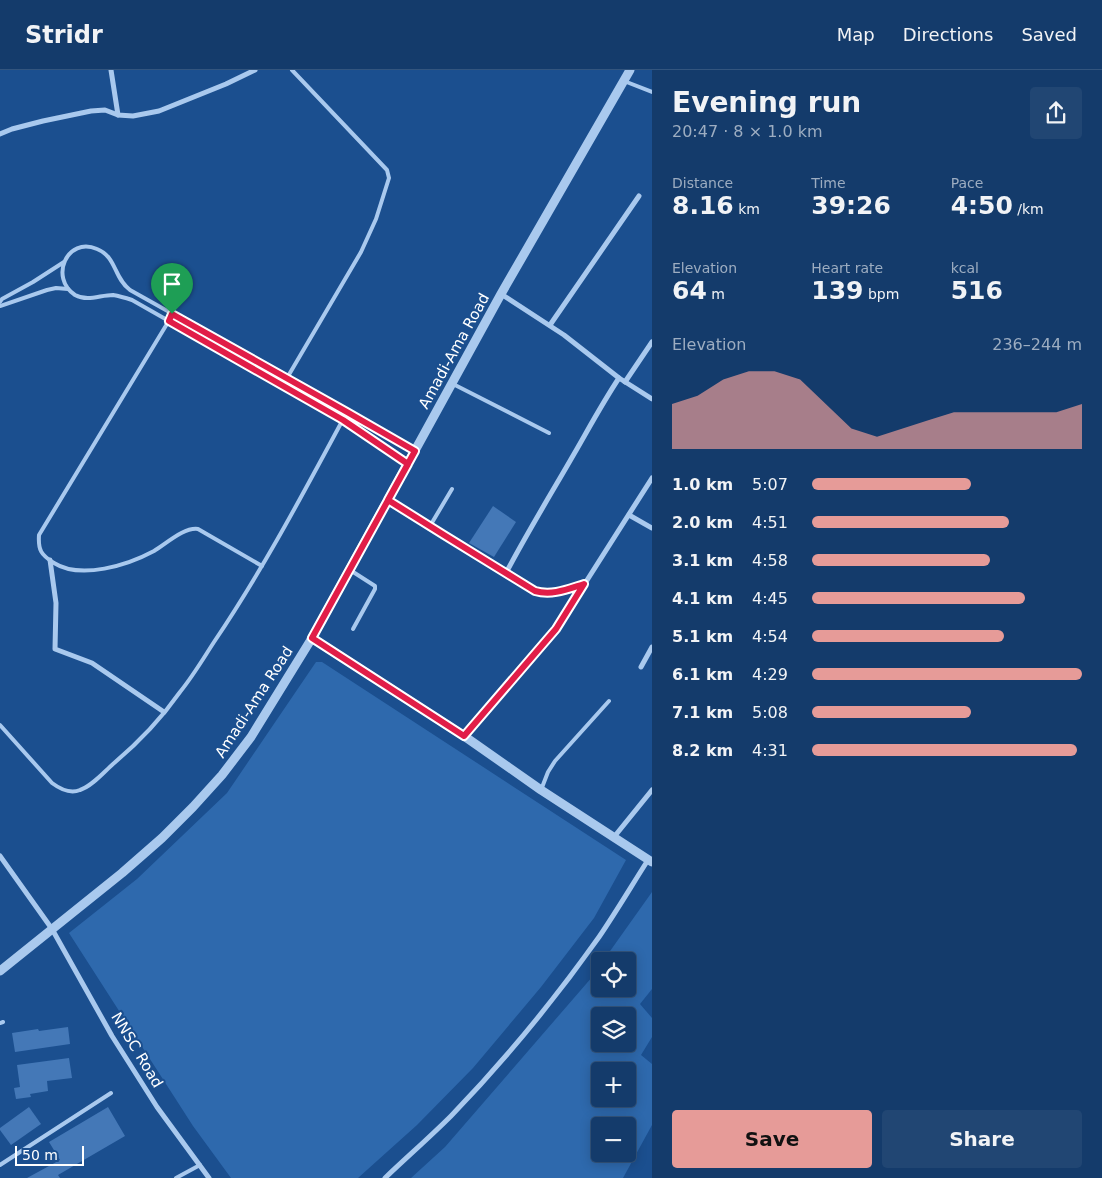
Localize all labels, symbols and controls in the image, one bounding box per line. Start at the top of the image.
text: Stridr [25,21,103,49]
text: Map [837,24,875,45]
text: Directions [903,24,993,45]
text: Saved [1021,24,1077,45]
text: Evening run [672,86,861,119]
button: share [1030,87,1082,139]
text: 20:47 · 8 × 1.0 km [672,122,823,141]
text: Distance [672,175,733,191]
text: Time [811,175,846,191]
text: Pace [951,175,983,191]
text: 8.16 [672,191,734,220]
text: 39:26 [811,191,891,220]
text: 4:50 [951,191,1013,220]
text: km [734,201,760,217]
text: /km [1013,201,1044,217]
text: Elevation [672,260,737,276]
text: Heart rate [811,260,883,276]
text: kcal [951,260,979,276]
pin [151,263,193,314]
icon: arrive [158,270,186,298]
text: 64 [672,276,707,305]
text: 139 [811,276,864,305]
text: 516 [951,276,1003,305]
text: m [707,286,725,302]
text: bpm [864,286,899,302]
street label: Amadi-Ama Road [415,290,493,412]
text: Elevation [672,335,746,354]
text: 236–244 m [992,335,1082,354]
text: 1.0 km [672,475,733,494]
text: 5:07 [752,475,788,494]
text: 2.0 km [672,513,733,532]
text: 4:51 [752,513,788,532]
text: 3.1 km [672,551,733,570]
text: 4:58 [752,551,788,570]
text: 4.1 km [672,589,733,608]
text: 4:45 [752,589,788,608]
text: 5.1 km [672,627,733,646]
text: 4:54 [752,627,788,646]
street label: Amadi-Ama Road [211,643,297,761]
text: 6.1 km [672,665,733,684]
text: 4:29 [752,665,788,684]
text: 7.1 km [672,703,733,722]
text: 5:08 [752,703,788,722]
text: 8.2 km [672,741,733,760]
text: 4:31 [752,741,788,760]
map controls [591,952,636,1162]
button: locate [591,952,636,997]
button: layers [591,1007,636,1052]
street label: NNSC Road [107,1009,167,1091]
button: + [591,1062,636,1107]
button: Save [672,1110,872,1168]
button: Share [882,1110,1082,1168]
button: − [591,1117,636,1162]
scale bar [15,1143,84,1166]
text: 50 m [22,1147,58,1163]

